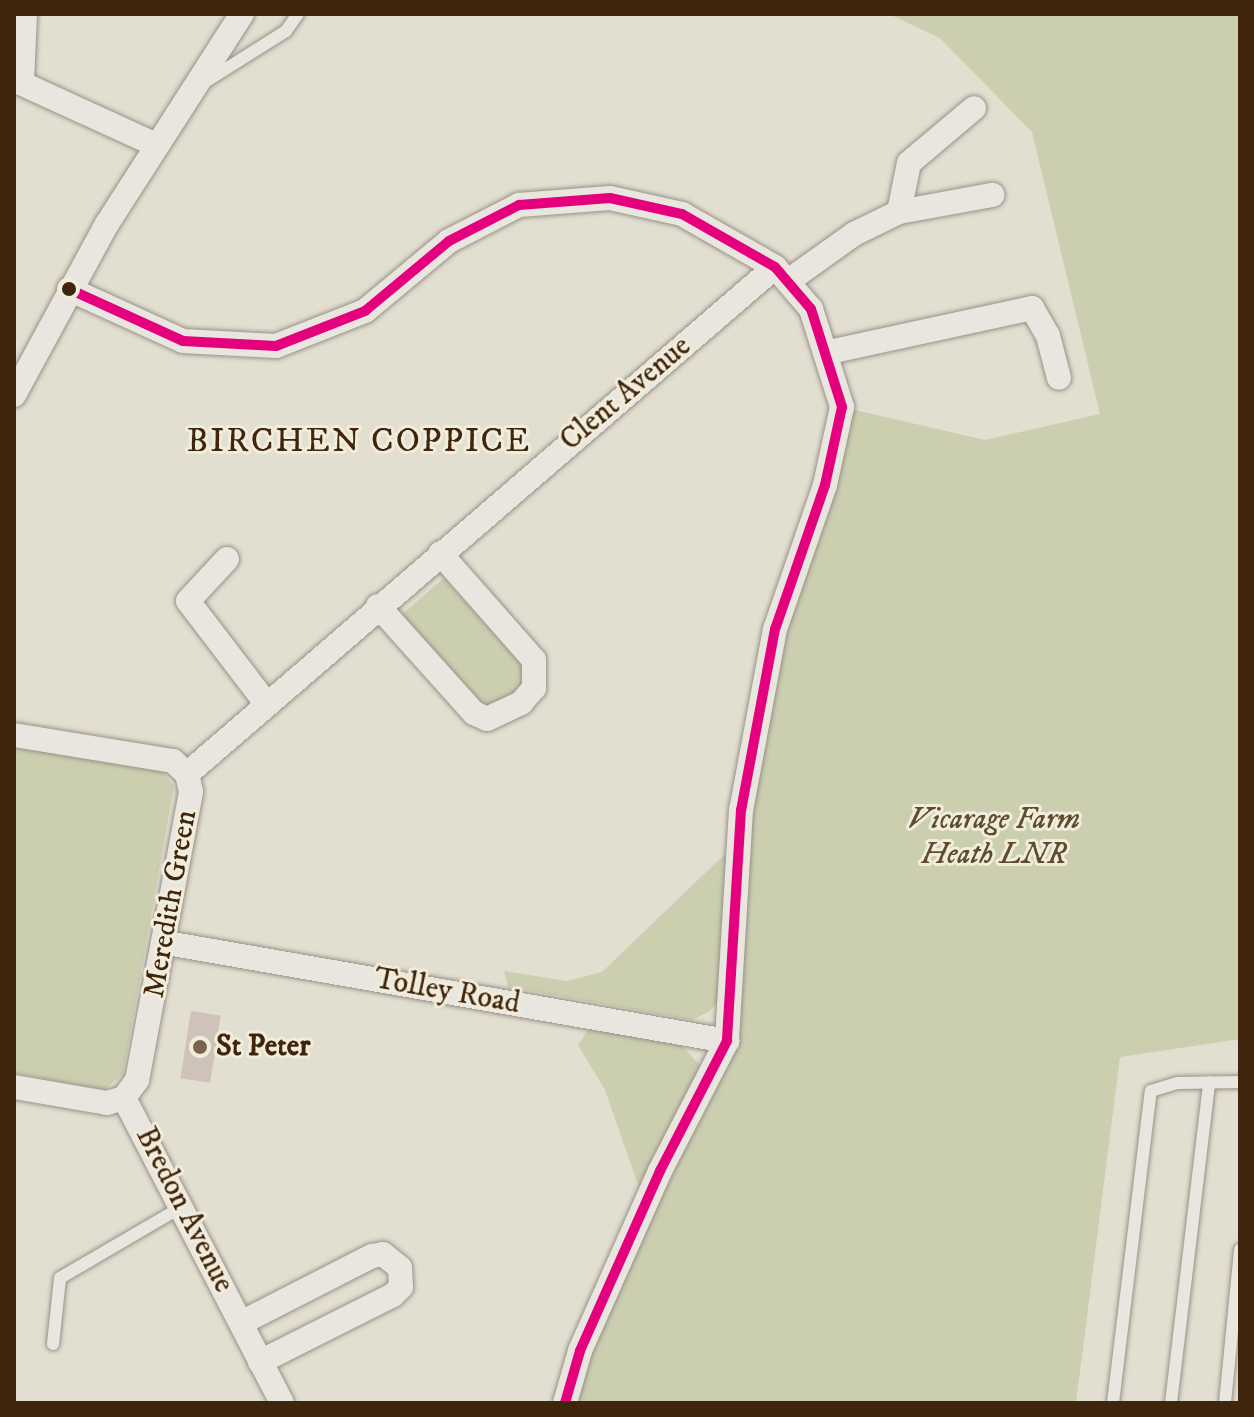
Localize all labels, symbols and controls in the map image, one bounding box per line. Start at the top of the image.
unlabelled marker [61,281,77,297]
street label: Clent Avenue [553,329,699,459]
district label: BIRCHEN COPPICE [187,422,531,462]
park label: Vicarage Farm Heath LNR [908,802,1080,872]
street label: Meredith Green [137,807,205,1001]
street label: Tolley Road [371,961,523,1023]
place label: St Peter [216,1029,310,1065]
marker: St Peter [191,1038,209,1056]
street label: Bredon Avenue [127,1121,241,1299]

